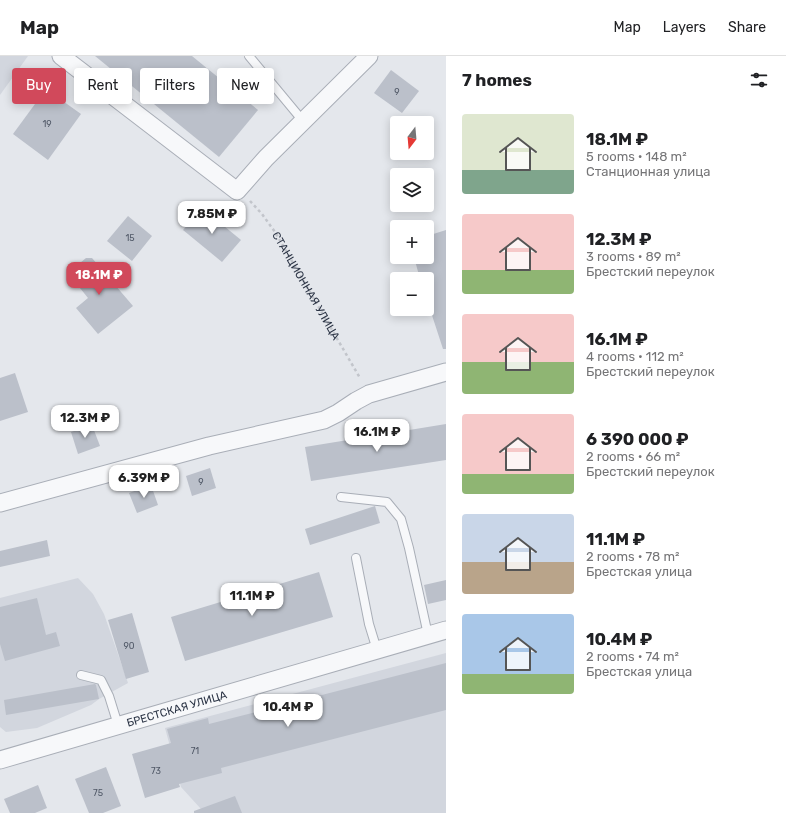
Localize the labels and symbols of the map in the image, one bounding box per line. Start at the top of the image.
house number: 9 [394,87,400,97]
north arrow [390,116,434,160]
house number: 19 [42,119,52,129]
pin: 7.85M ₽ [175,201,249,235]
street label: СТАНЦИОННАЯ УЛИЦА [269,229,343,343]
house number: 15 [125,233,135,243]
pin: 18.1M ₽ [62,262,136,296]
pin: 12.3M ₽ [48,405,122,439]
pin: 16.1M ₽ [340,419,414,453]
pin: 6.39M ₽ [107,465,181,499]
house number: 9 [198,477,204,487]
pin: 11.1M ₽ [215,583,289,617]
house number: 90 [123,641,135,651]
street label: БРЕСТСКАЯ УЛИЦА [125,688,229,730]
pin: 10.4M ₽ [251,694,325,728]
house number: 71 [191,746,199,756]
house number: 73 [151,766,161,776]
house number: 75 [93,788,103,798]

